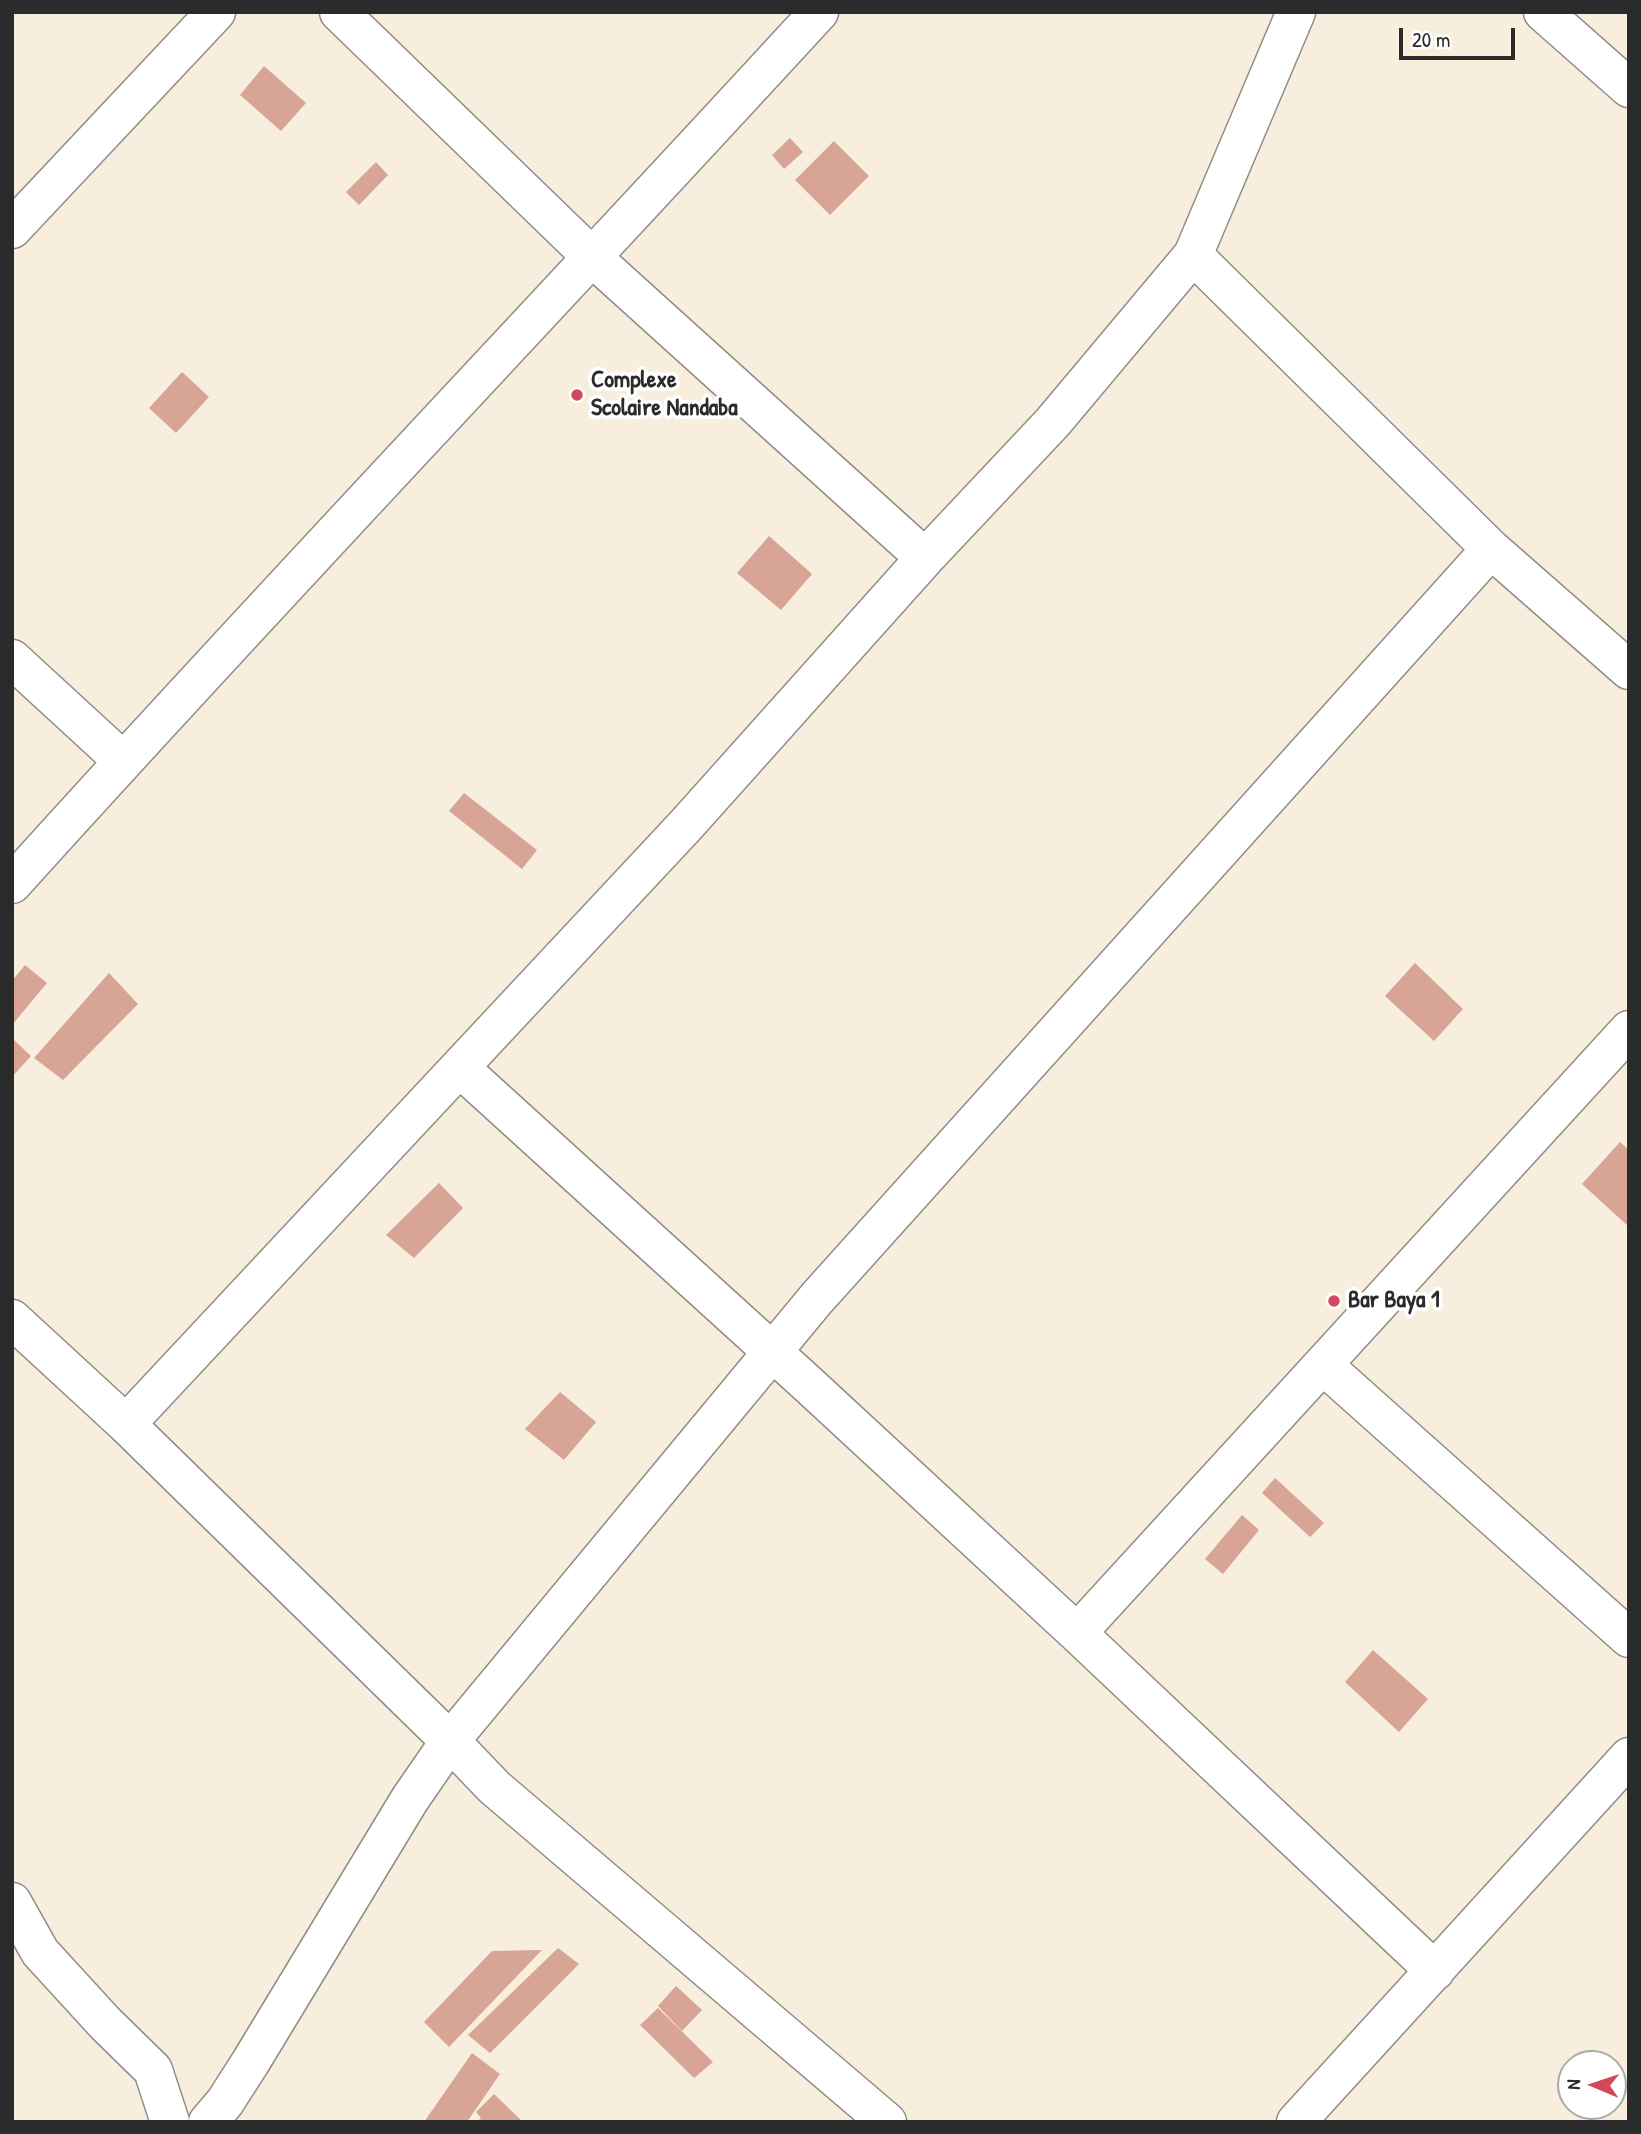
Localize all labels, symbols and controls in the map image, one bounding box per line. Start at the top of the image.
scale bar [1403,14,1518,58]
text: 20 m [1412,25,1450,54]
place label: Complexe Scolaire Nandaba [591,367,738,423]
marker: Complexe Scolaire Nandaba [569,387,585,403]
place label: Bar Baya 1 [1348,1287,1440,1315]
marker: Bar Baya 1 [1326,1293,1342,1309]
north arrow [1557,2050,1627,2120]
text: N [1560,2079,1586,2090]

